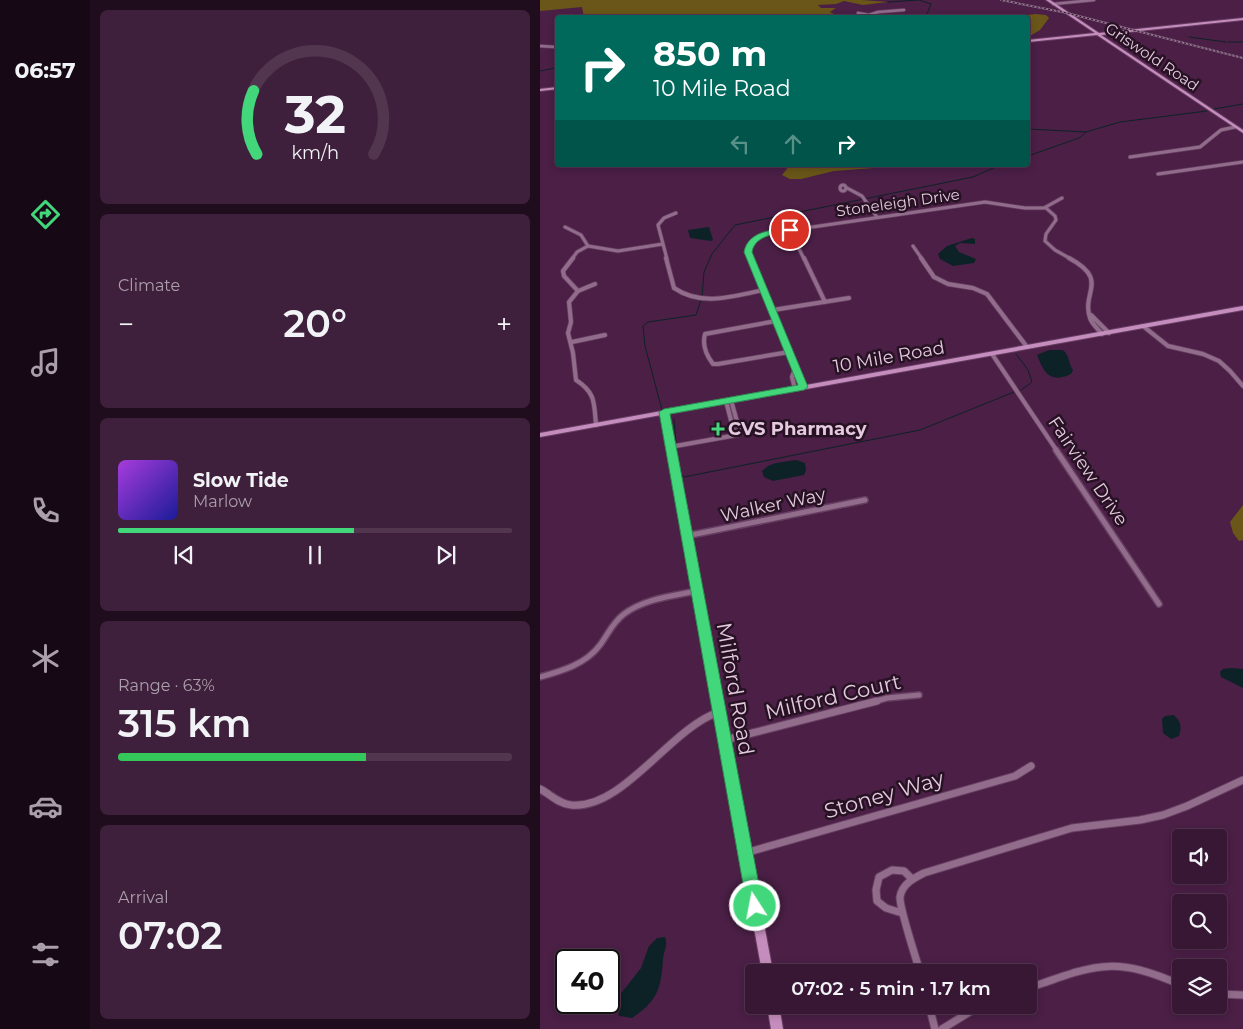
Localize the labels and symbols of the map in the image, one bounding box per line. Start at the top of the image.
street label: Griswold Road [1102,18,1203,95]
street label: Stoneleigh Drive [835,184,961,221]
pin [769,209,811,251]
street label: 10 Mile Road [832,336,946,378]
street label: Fairview Drive [1043,412,1133,530]
place label: CVS Pharmacy [728,418,867,440]
marker: CVS Pharmacy [712,423,724,435]
street label: Walker Way [719,483,828,527]
street label: Milford Road [712,621,759,757]
street label: Milford Court [763,669,903,724]
street label: Stoney Way [821,765,947,824]
position arrow [728,879,780,931]
speed limit sign: 40 [555,949,620,1014]

